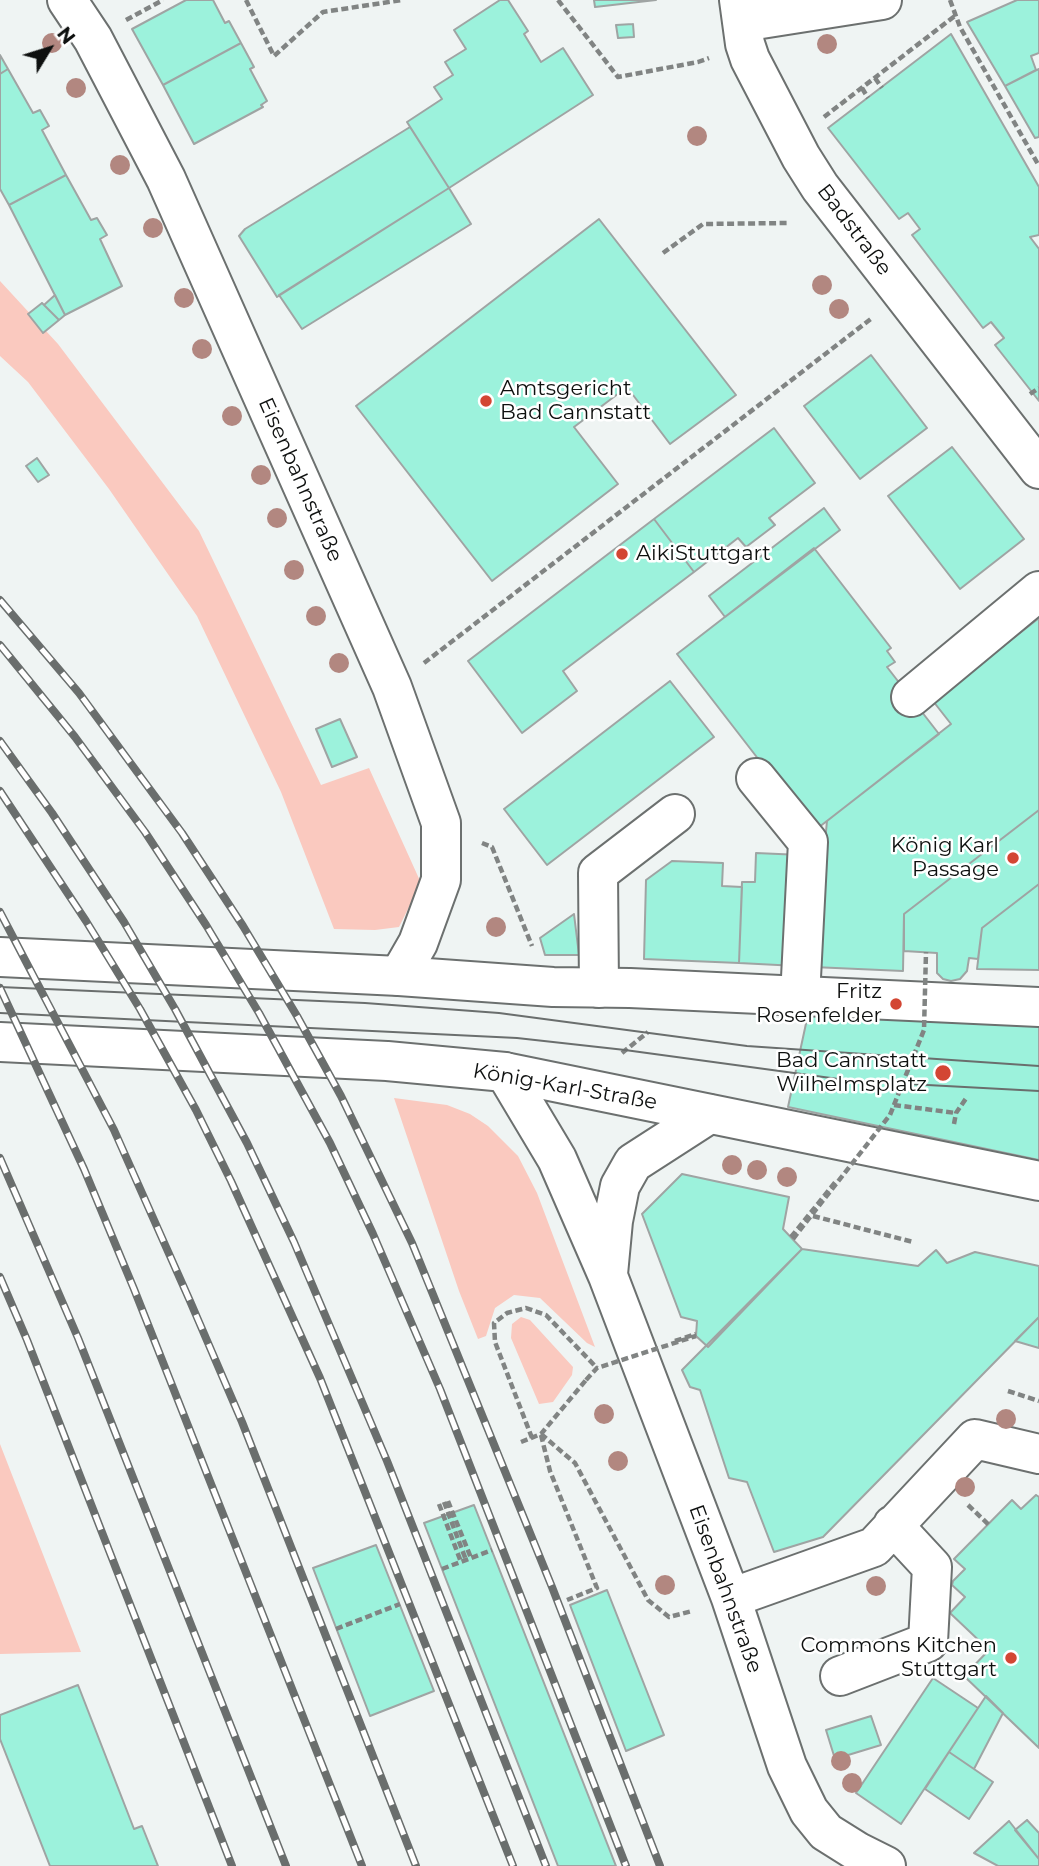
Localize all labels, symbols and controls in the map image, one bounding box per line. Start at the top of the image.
north arrow [14,14,84,84]
text: N [52,23,80,49]
street label: Badstraße [811,179,897,281]
place label: Amtsgericht Bad Cannstatt [500,376,651,426]
marker: Amtsgericht Bad Cannstatt [478,393,494,409]
street label: Eisenbahnstraße [252,394,348,566]
place label: AikiStuttgart [636,541,771,567]
marker: AikiStuttgart [614,546,630,562]
place label: König Karl Passage [891,833,999,883]
marker: König Karl Passage [1005,850,1021,866]
place label: Fritz Rosenfelder [756,979,882,1029]
marker: Fritz Rosenfelder [888,996,904,1012]
place label: Bad Cannstatt Wilhelmsplatz [776,1048,927,1098]
street label: König-Karl-Straße [471,1058,659,1116]
marker: Bad Cannstatt Wilhelmsplatz [933,1063,953,1083]
street label: Eisenbahnstraße [683,1501,767,1677]
place label: Commons Kitchen Stuttgart [800,1633,997,1683]
marker: Commons Kitchen Stuttgart [1003,1650,1019,1666]

